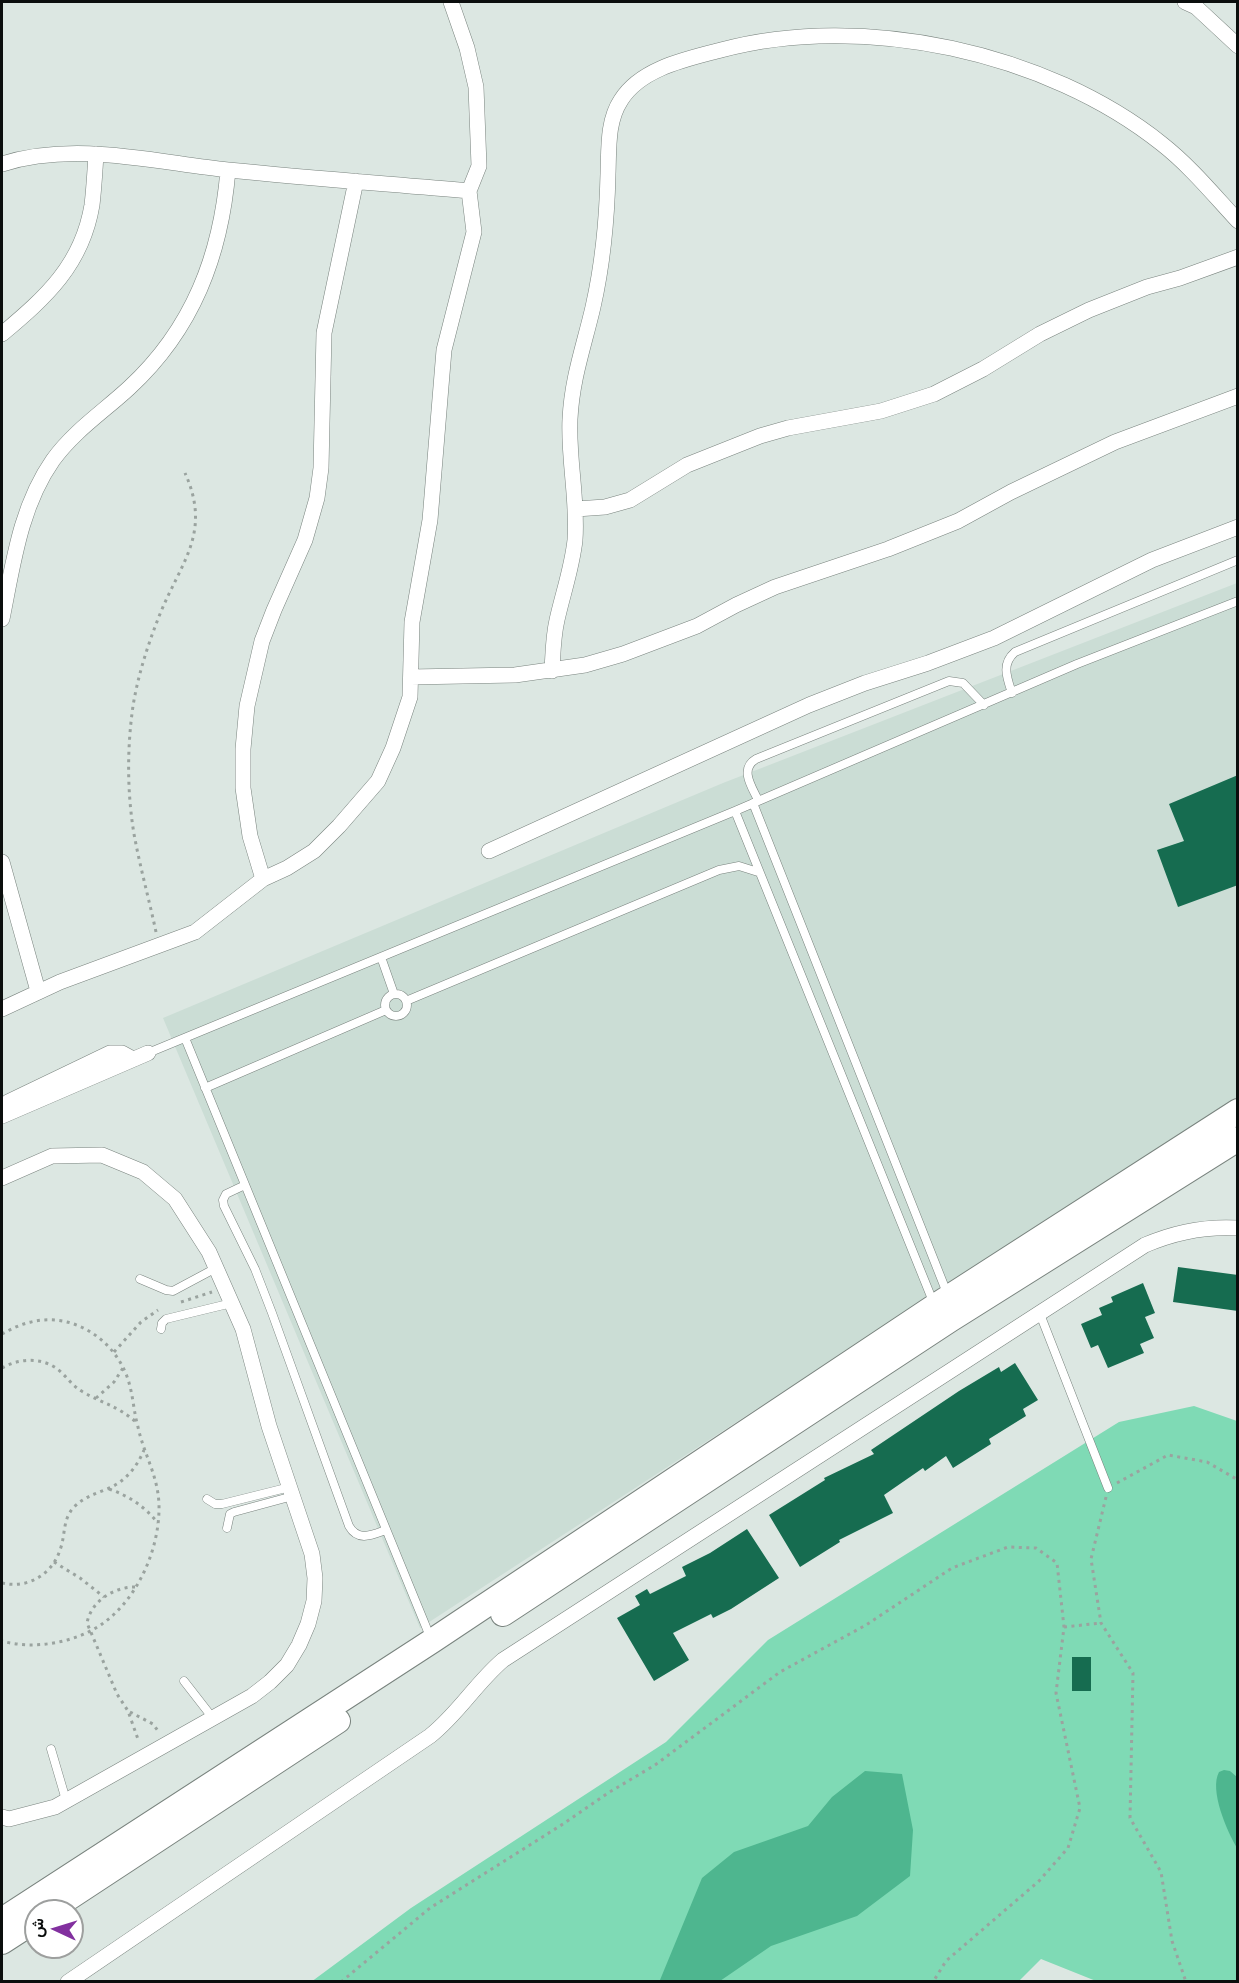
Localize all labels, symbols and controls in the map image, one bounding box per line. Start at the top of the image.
north arrow [24,1899,84,1959]
text: ش [26,1918,49,1938]

